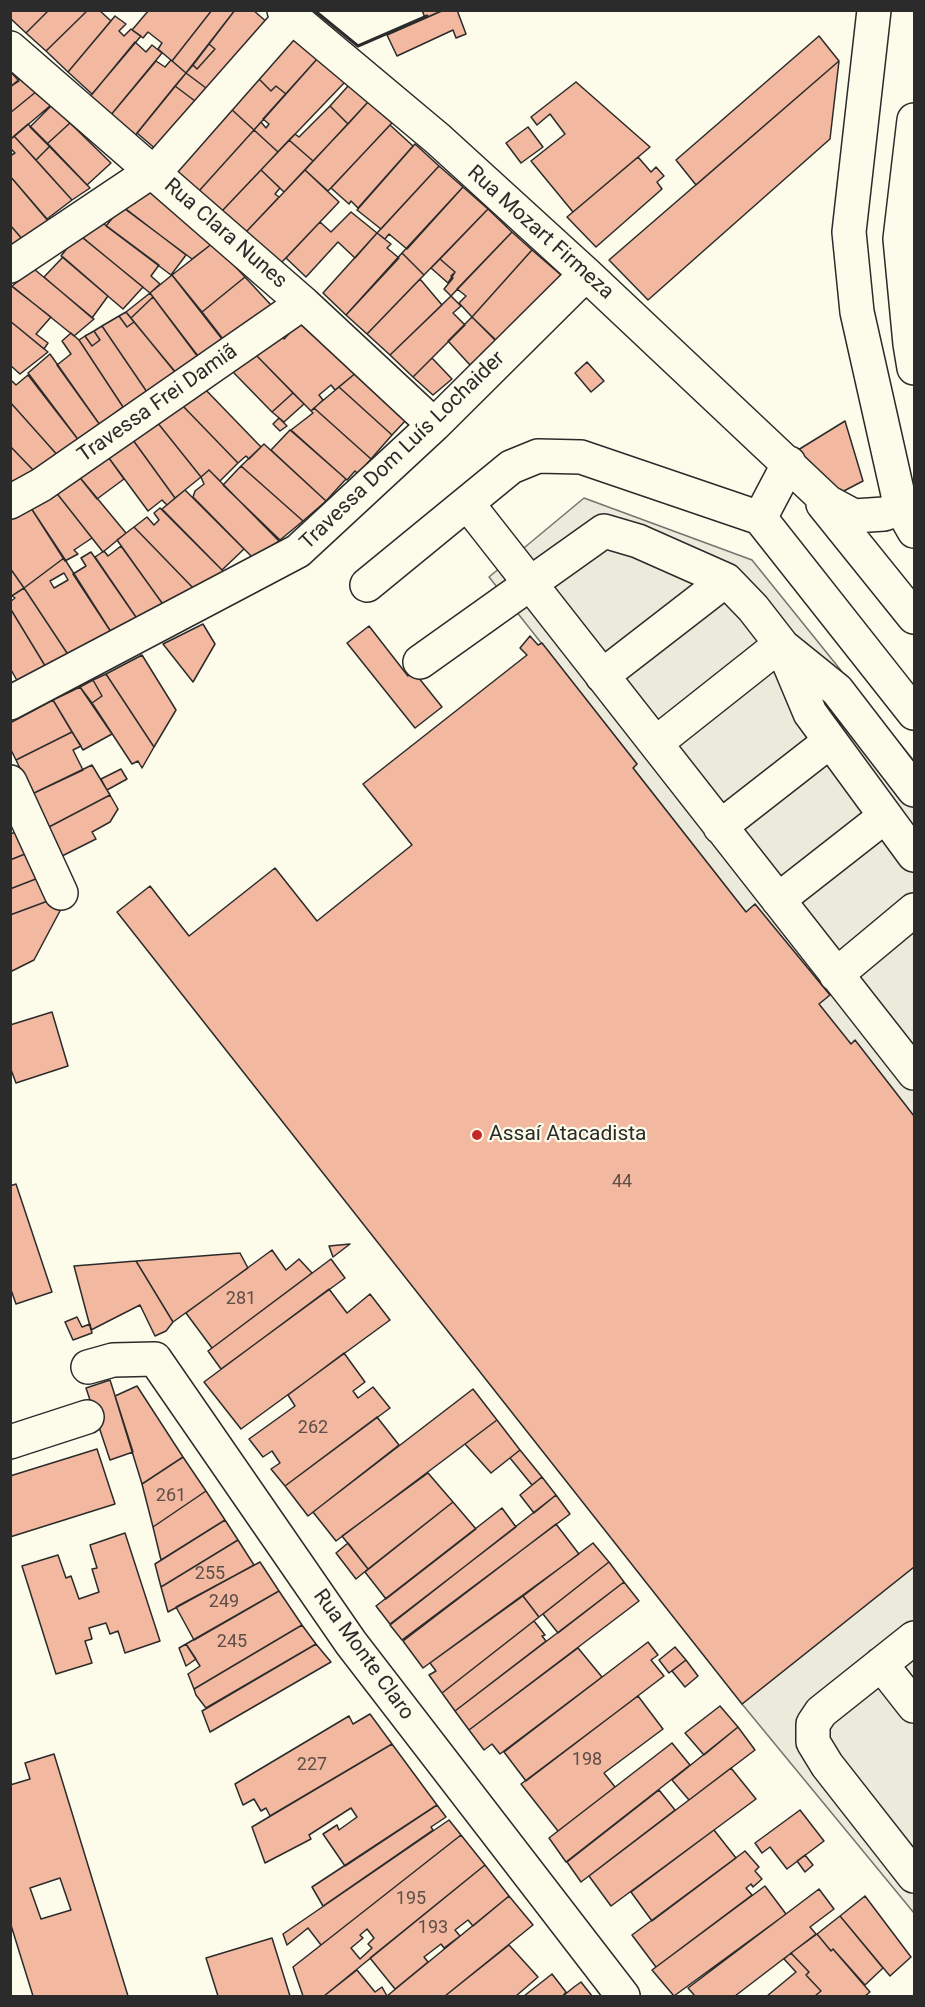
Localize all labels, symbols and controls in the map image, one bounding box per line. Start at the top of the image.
street label: Rua Mozart Firmeza [462,161,618,305]
street label: Rua Clara Nunes [158,174,292,294]
street label: Travessa Frei Damiã [73,339,243,469]
street label: Travessa Dom Luís Lochaider [295,347,511,555]
place label: Assaí Atacadista [489,1122,647,1148]
marker: Assaí Atacadista [470,1128,484,1142]
house number: 44 [612,1171,632,1193]
house number: 281 [226,1288,256,1310]
house number: 262 [298,1417,328,1439]
house number: 261 [156,1485,186,1507]
house number: 255 [195,1563,225,1585]
street label: Rua Monte Claro [307,1585,419,1725]
house number: 249 [209,1591,239,1613]
house number: 245 [217,1631,247,1653]
house number: 198 [572,1749,602,1771]
house number: 227 [297,1754,327,1776]
house number: 195 [396,1888,426,1910]
house number: 193 [418,1917,448,1939]

